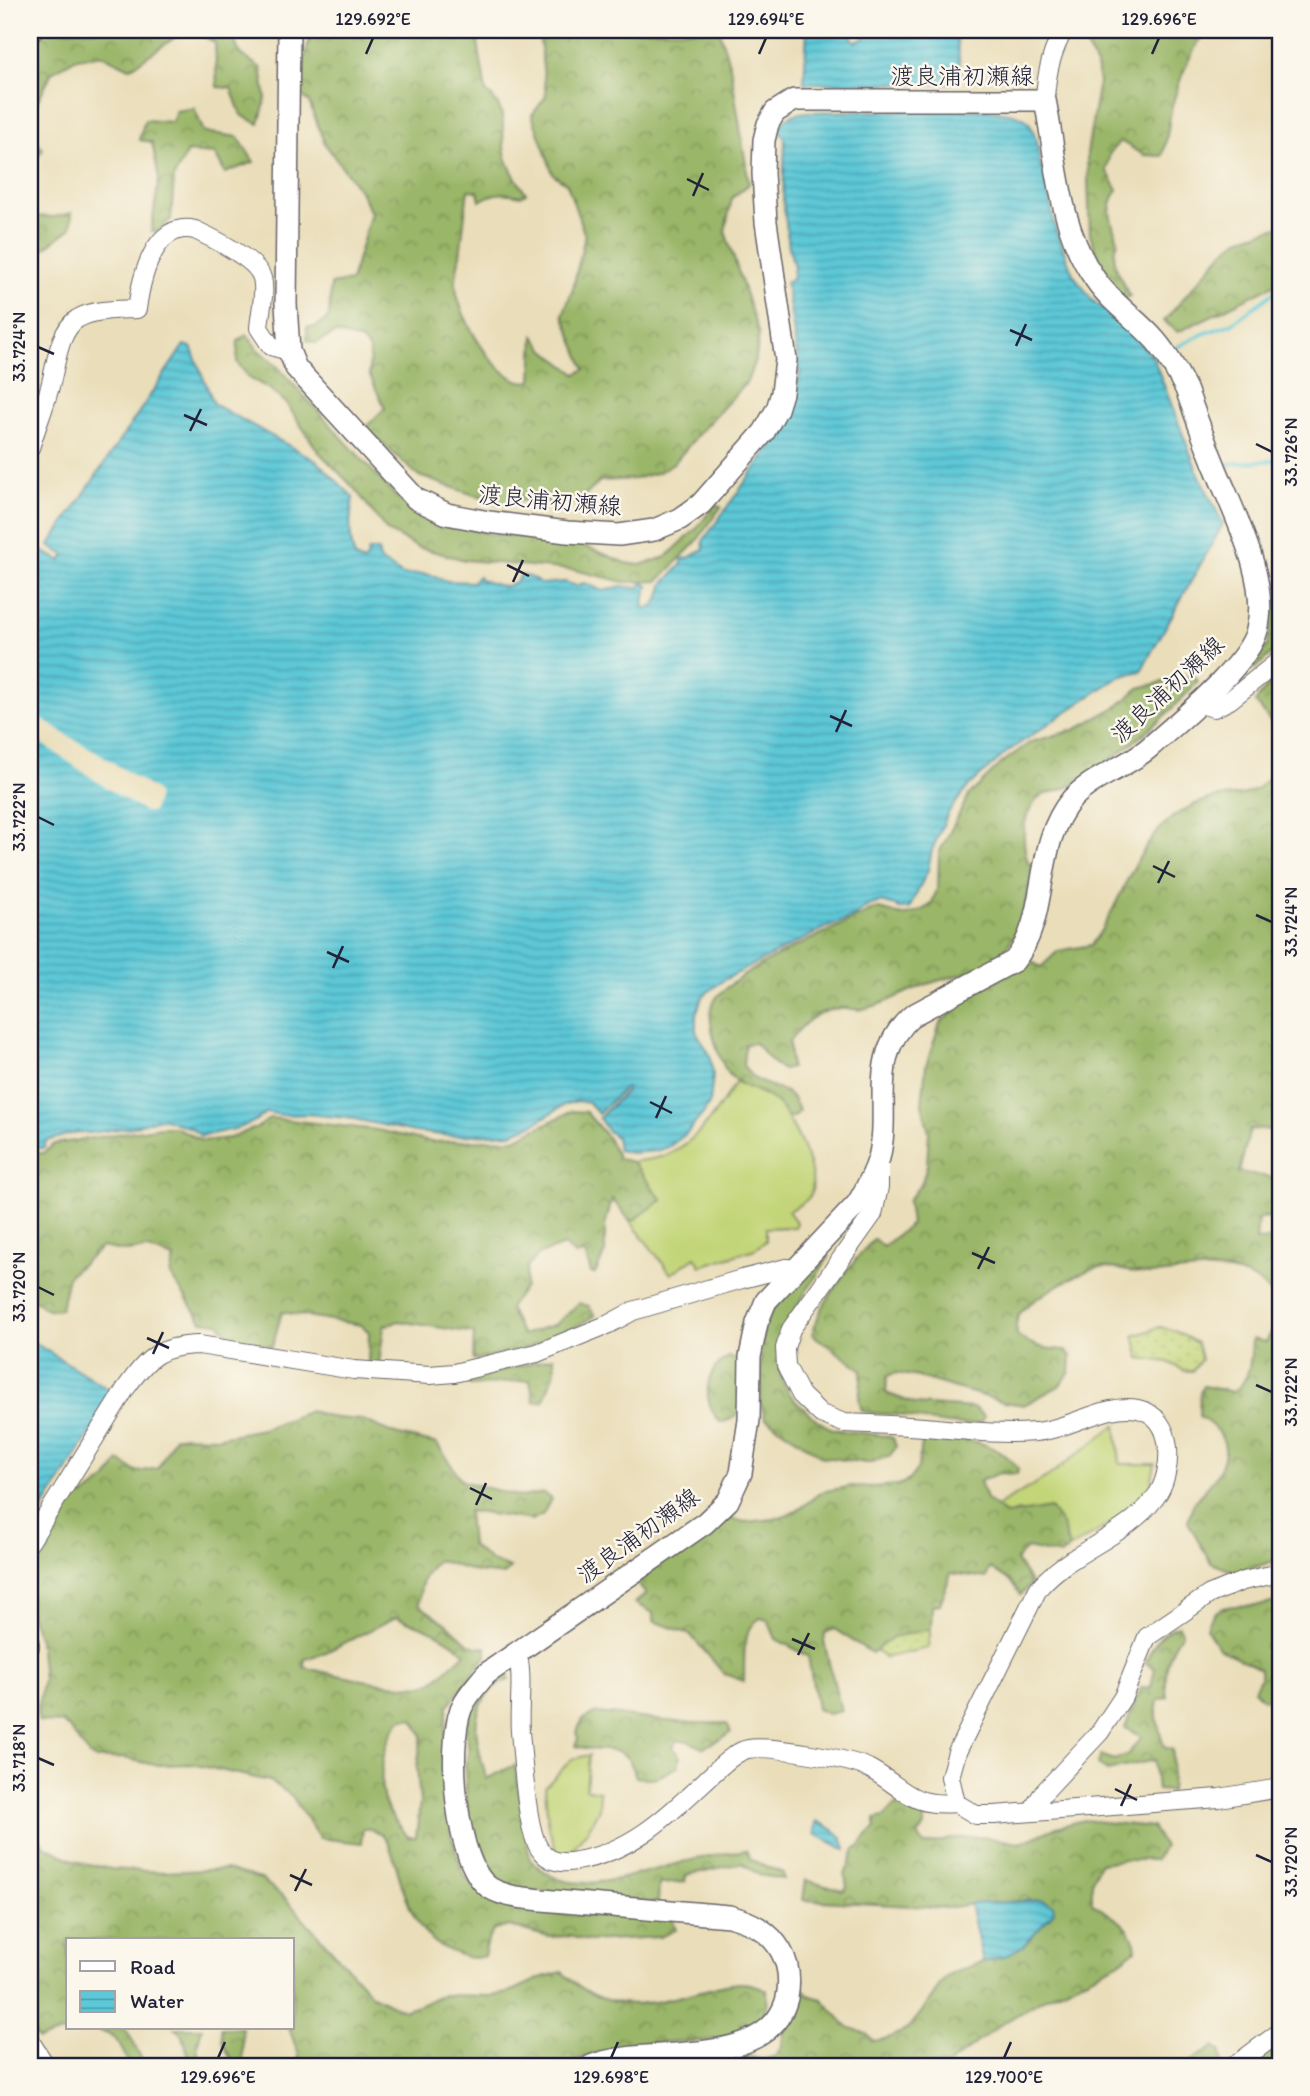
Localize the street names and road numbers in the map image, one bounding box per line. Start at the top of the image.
street label: 渡良浦初瀬線 [890,61,1034,90]
street label: 渡良浦初瀬線 [477,479,623,521]
street label: 渡良浦初瀬線 [1104,629,1230,749]
street label: 渡良浦初瀬線 [571,1481,705,1589]

